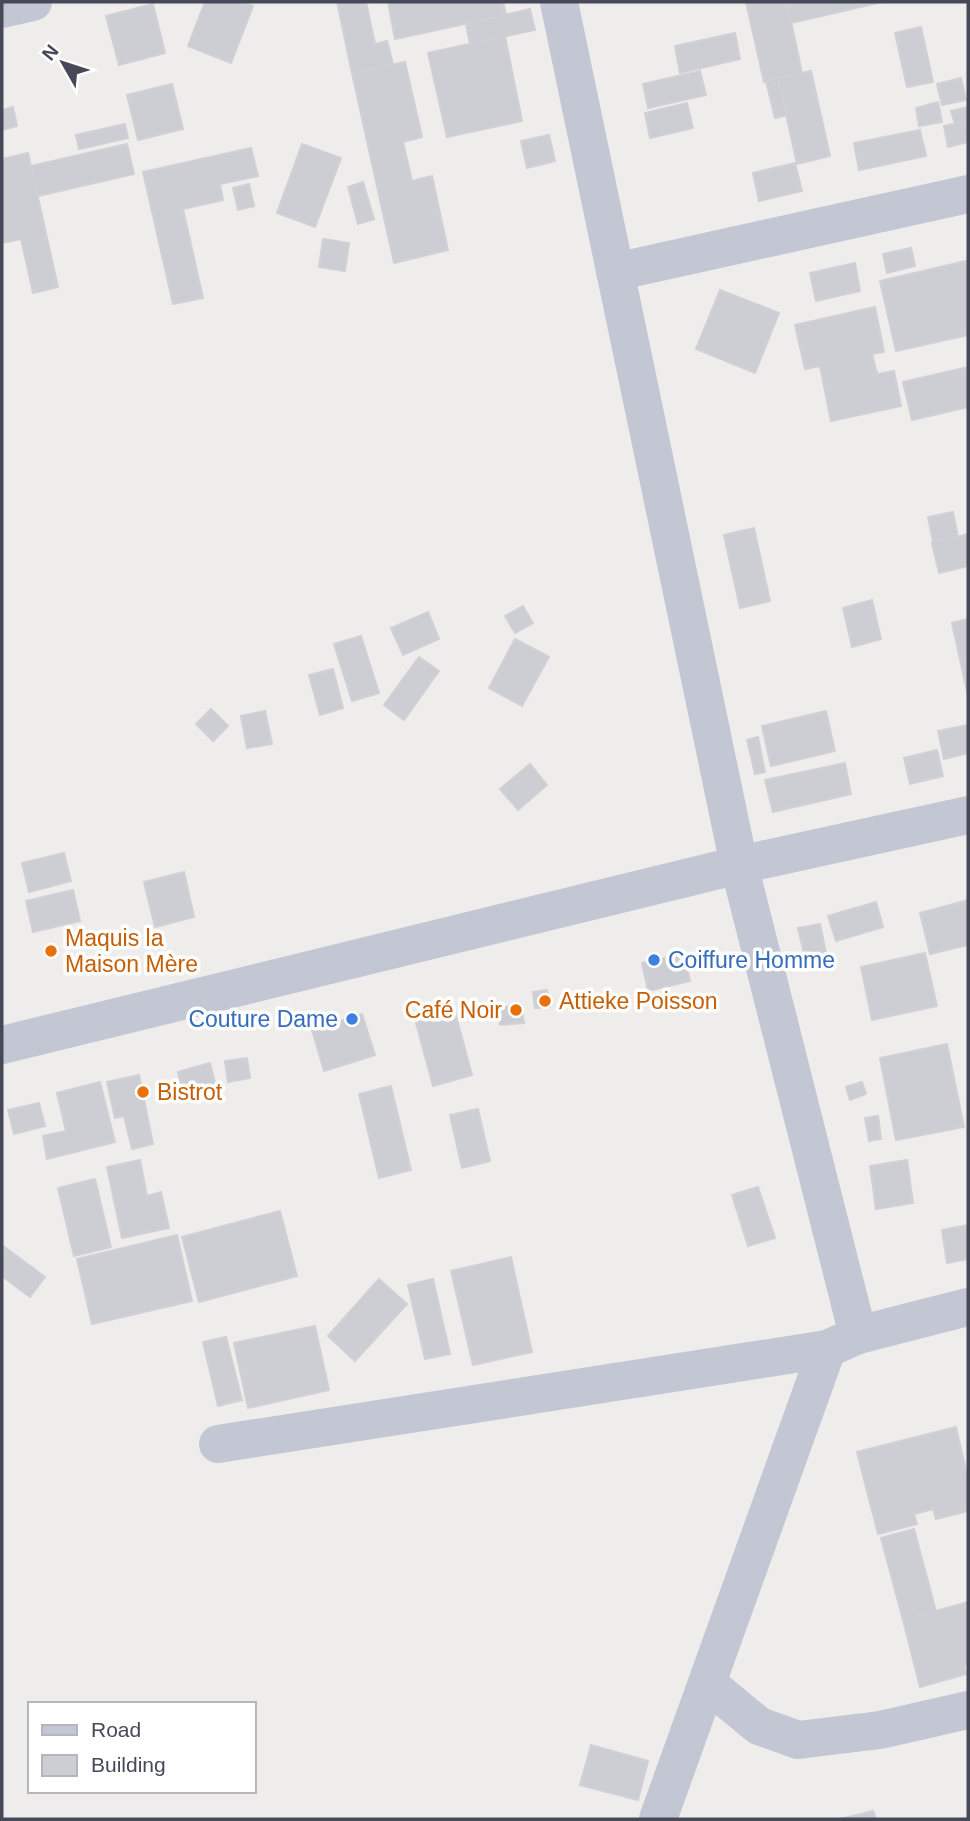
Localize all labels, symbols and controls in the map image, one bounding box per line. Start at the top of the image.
north arrow [28,28,98,98]
text: N [38,41,63,65]
place label: Maquis la Maison Mère [65,925,198,977]
marker: Maquis la Maison Mère [43,943,59,959]
place label: Coiffure Homme [668,947,835,973]
marker: Coiffure Homme [646,952,662,968]
place label: Attieke Poisson [559,988,718,1014]
marker: Attieke Poisson [537,993,553,1009]
place label: Café Noir [405,997,502,1023]
marker: Café Noir [508,1002,524,1018]
place label: Couture Dame [188,1006,338,1032]
marker: Couture Dame [344,1011,360,1027]
place label: Bistrot [157,1079,223,1105]
marker: Bistrot [135,1084,151,1100]
legend [28,1702,256,1793]
text: Road [91,1718,141,1741]
text: Building [91,1753,166,1776]

